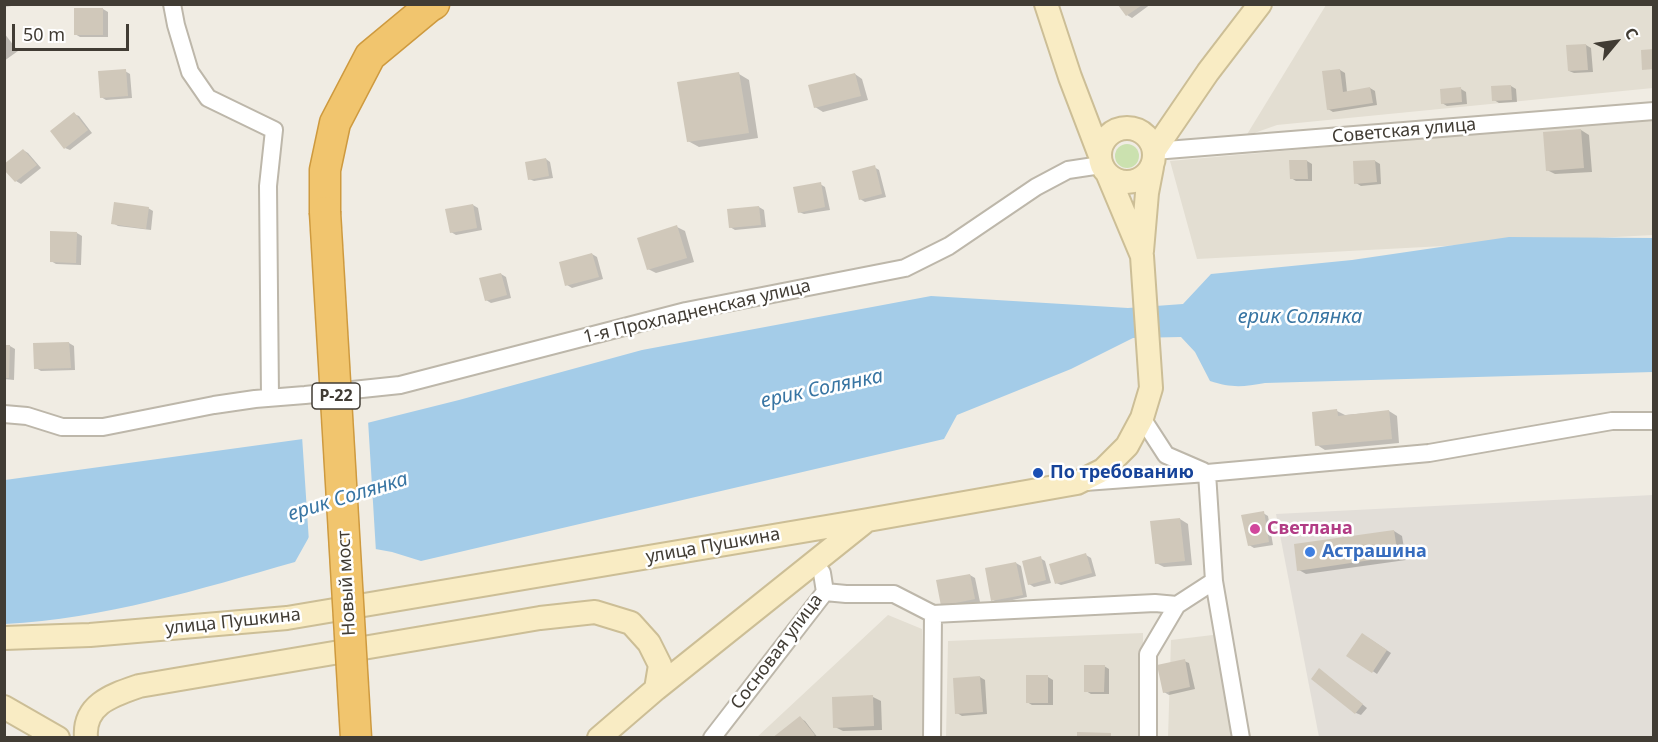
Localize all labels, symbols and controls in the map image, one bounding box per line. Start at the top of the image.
scale bar [15,12,132,50]
north arrow [1586,12,1646,72]
text: 50 m [23,22,65,46]
text: С [1620,23,1644,43]
street label: Советская улица [1331,114,1477,148]
street label: 1-я Прохладненская улица [581,275,813,349]
water label: ерик Солянка [1238,305,1362,329]
water label: ерик Солянка [759,364,885,414]
road number: Р-22 [312,383,360,409]
place label: По требованию [1050,462,1194,484]
marker: По требованию [1031,466,1045,480]
water label: ерик Солянка [285,467,411,527]
place label: Светлана [1267,518,1353,540]
marker: Светлана [1248,522,1262,536]
street label: улица Пушкина [644,524,782,568]
street label: Новый мост [333,530,361,636]
place label: Астрашина [1322,541,1427,563]
marker: Астрашина [1303,545,1317,559]
street label: Сосновая улица [727,590,827,714]
street label: улица Пушкина [164,604,302,640]

